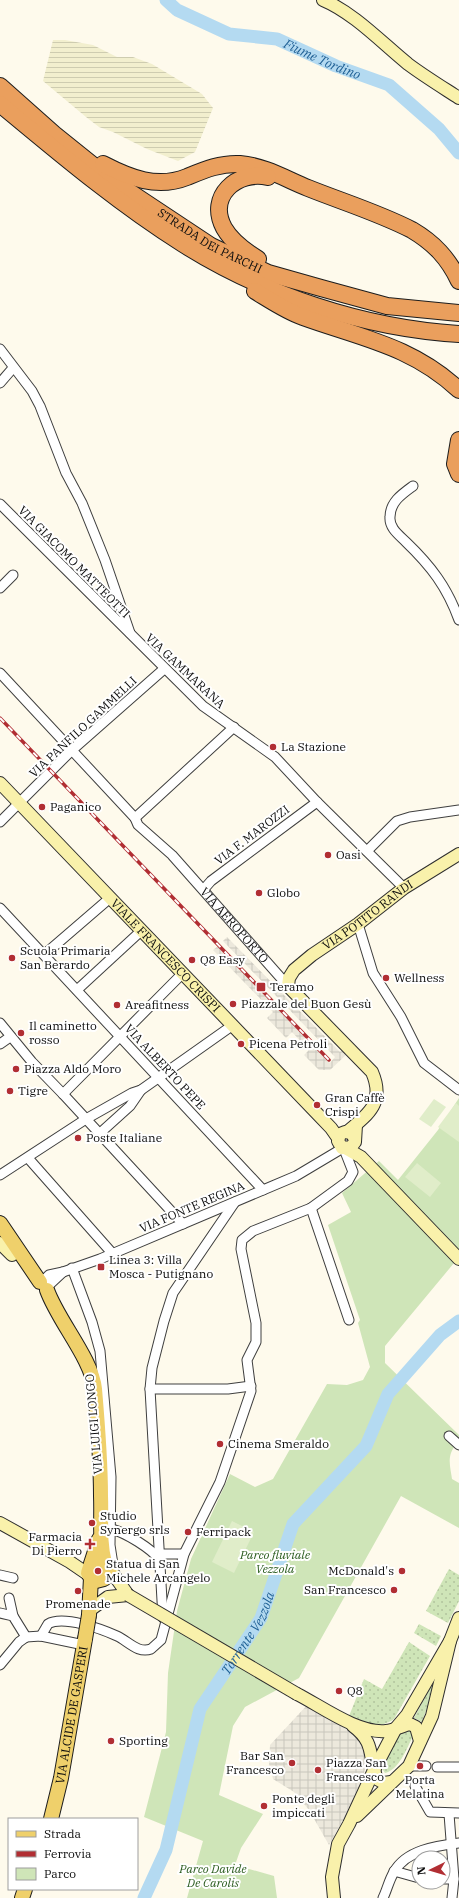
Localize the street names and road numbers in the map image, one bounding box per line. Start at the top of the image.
street label: STRADA DEI PARCHI [155,205,265,276]
street label: VIA GIACOMO MATTEOTTI [15,503,133,621]
street label: VIA GAMMARANA [143,630,229,712]
street label: VIA PANFILO GAMMELLI [26,673,140,780]
street label: VIA F. MAROZZI [211,802,292,868]
street label: VIA POTITO RANDI [319,876,415,953]
street label: VIA AEROPORTO [197,884,272,966]
street label: VIALE FRANCESCO CRISPI [108,896,224,1015]
street label: VIA ALBERTO PEPE [122,1021,209,1113]
street label: VIA FONTE REGINA [137,1177,247,1235]
street label: VIA LUIGI LONGO [82,1373,105,1475]
street label: VIA ALCIDE DE GASPERI [52,1645,91,1785]

